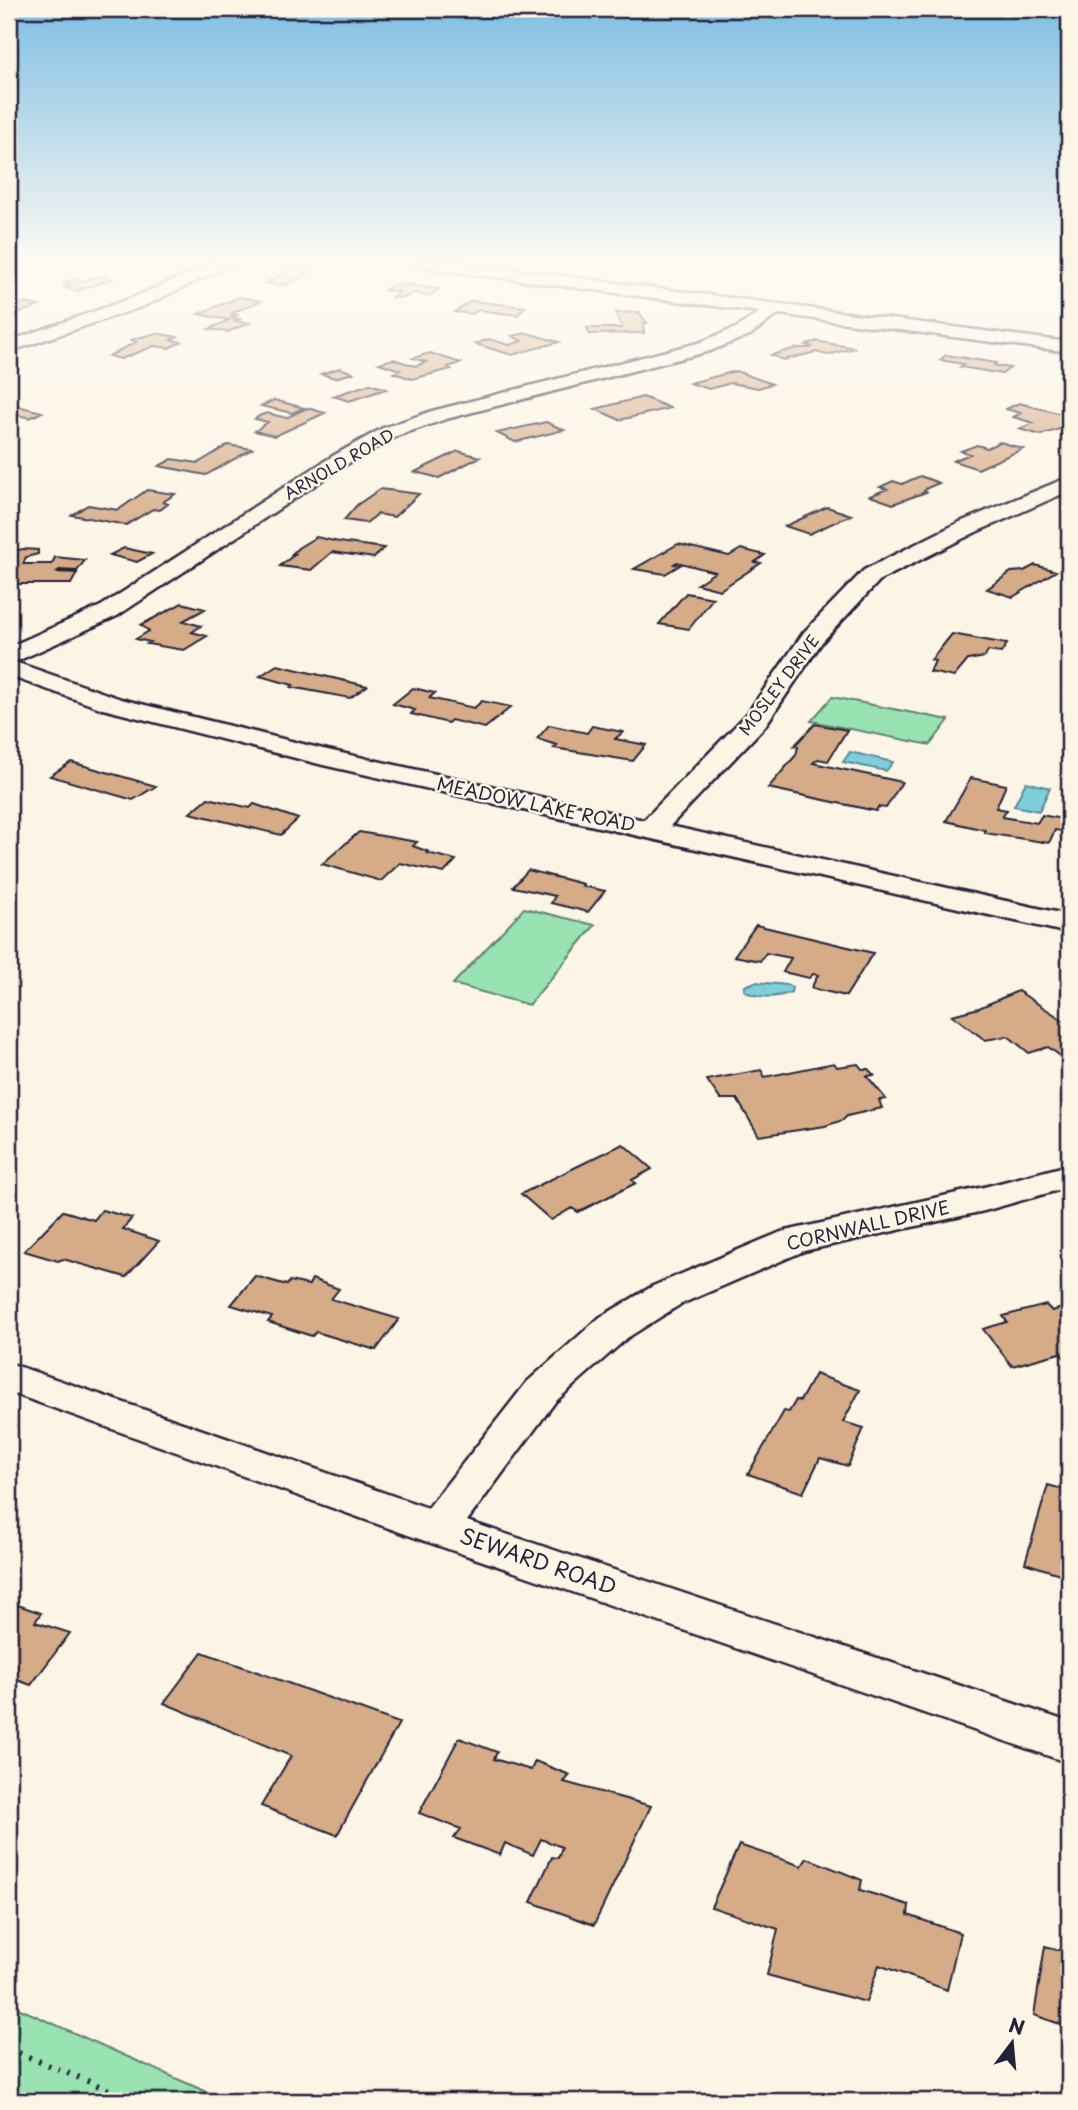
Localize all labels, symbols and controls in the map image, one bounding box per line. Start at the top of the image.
street label: ARNOLD ROAD [279,422,398,504]
street label: MOSLEY DRIVE [732,629,824,740]
street label: MEADOW LAKE ROAD [435,769,638,838]
street label: CORNWALL DRIVE [783,1193,952,1256]
street label: SEWARD ROAD [456,1518,621,1602]
north arrow [976,2008,1046,2078]
text: N [1006,2010,1028,2041]

